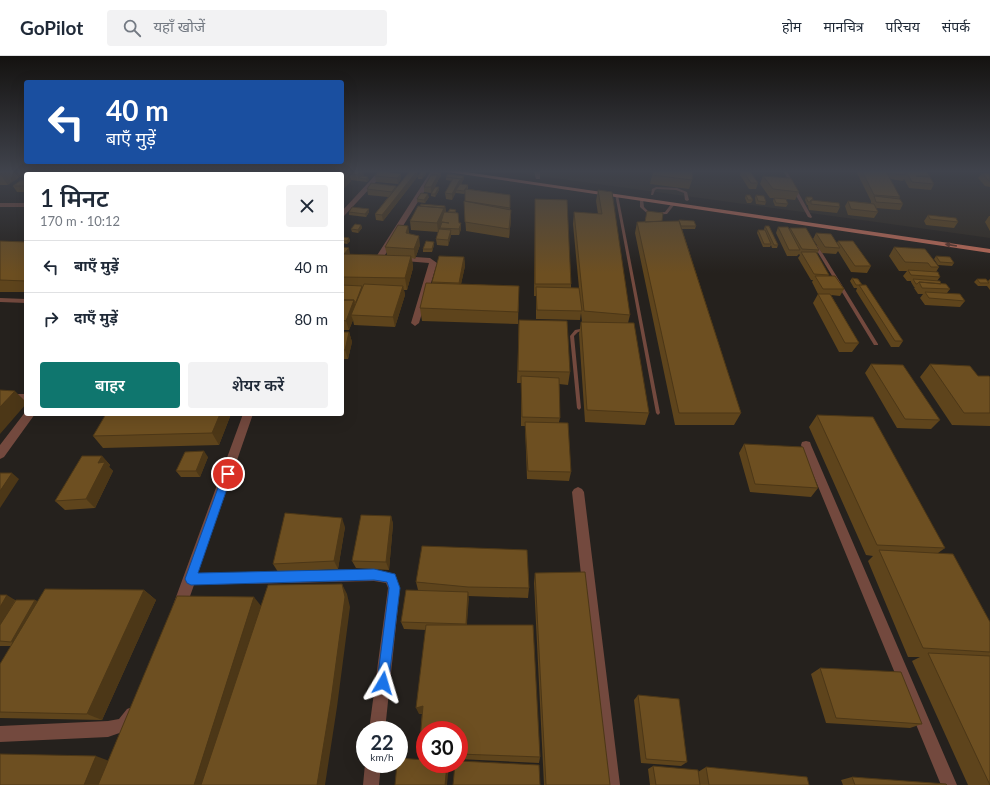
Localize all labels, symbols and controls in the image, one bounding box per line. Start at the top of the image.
search box [107,10,387,46]
text: GoPilot [20,16,83,39]
icon: search [121,17,143,39]
text: यहाँ खोजें [153,17,205,35]
text: होम [782,18,801,35]
text: मानचित्र [823,18,864,35]
text: परिचय [886,18,920,35]
text: संपर्क [942,18,970,35]
text: 40 m [106,93,169,127]
icon: left [40,96,92,148]
text: बाएँ मुड़ें [106,127,156,149]
text: 1 मिनट [40,183,109,212]
button: close [286,185,328,227]
text: 170 m · 10:12 [40,213,120,229]
one-way arrow [945,242,958,248]
icon: left [40,256,62,278]
text: बाएँ मुड़ें [74,256,119,274]
text: 40 m [294,258,328,276]
icon: right [40,308,62,330]
text: दाएँ मुड़ें [74,308,118,326]
text: 80 m [294,310,328,328]
button: बाहर [40,362,180,408]
button: शेयर करें [188,362,328,408]
pin [211,457,245,491]
icon: arrive [217,463,239,485]
position arrow [362,662,404,704]
speed limit sign: 30 [416,721,468,773]
text: 22 [370,730,394,754]
text: km/h [370,751,394,763]

